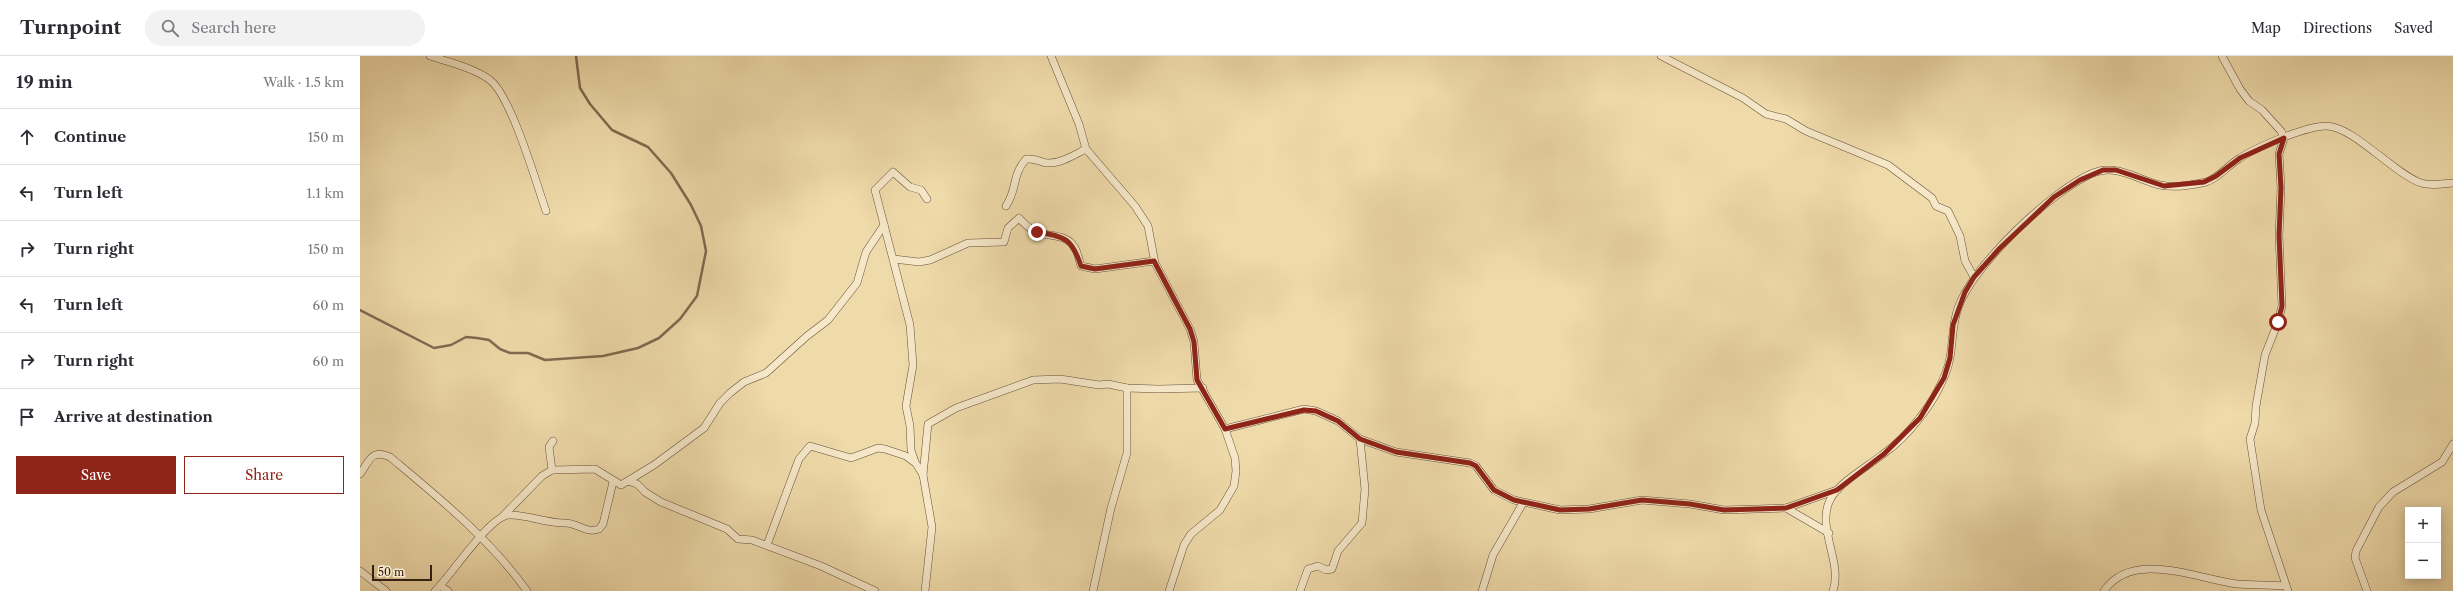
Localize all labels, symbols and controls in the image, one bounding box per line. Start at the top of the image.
search box [145,10,425,46]
text: Turnpoint [20,16,121,39]
icon: search [159,17,181,39]
text: Search here [191,18,276,37]
text: Map [2251,19,2281,37]
text: Directions [2303,19,2372,37]
text: Saved [2394,19,2433,37]
text: 19 min [16,72,73,92]
text: Walk · 1.5 km [263,74,344,90]
icon: ahead [16,126,38,148]
text: Continue [54,127,126,146]
text: 150 m [308,129,344,145]
icon: left [16,182,38,204]
text: Turn left [54,183,123,202]
text: 1.1 km [307,185,344,201]
route end [1028,223,1046,241]
icon: right [16,238,38,260]
text: Turn right [54,239,134,258]
text: 150 m [308,241,344,257]
icon: left [16,294,38,316]
text: Turn left [54,295,123,314]
text: 60 m [313,297,344,313]
route start [2269,313,2287,331]
icon: right [16,350,38,372]
text: Turn right [54,351,134,370]
text: 60 m [313,353,344,369]
icon: arrive [16,406,38,428]
text: Arrive at destination [54,407,213,426]
button: Save [16,456,176,494]
button: Share [184,456,344,494]
map controls [2405,507,2441,579]
button: + [2405,507,2441,543]
button: − [2405,543,2441,579]
scale bar [372,563,432,582]
text: 50 m [378,565,404,579]

